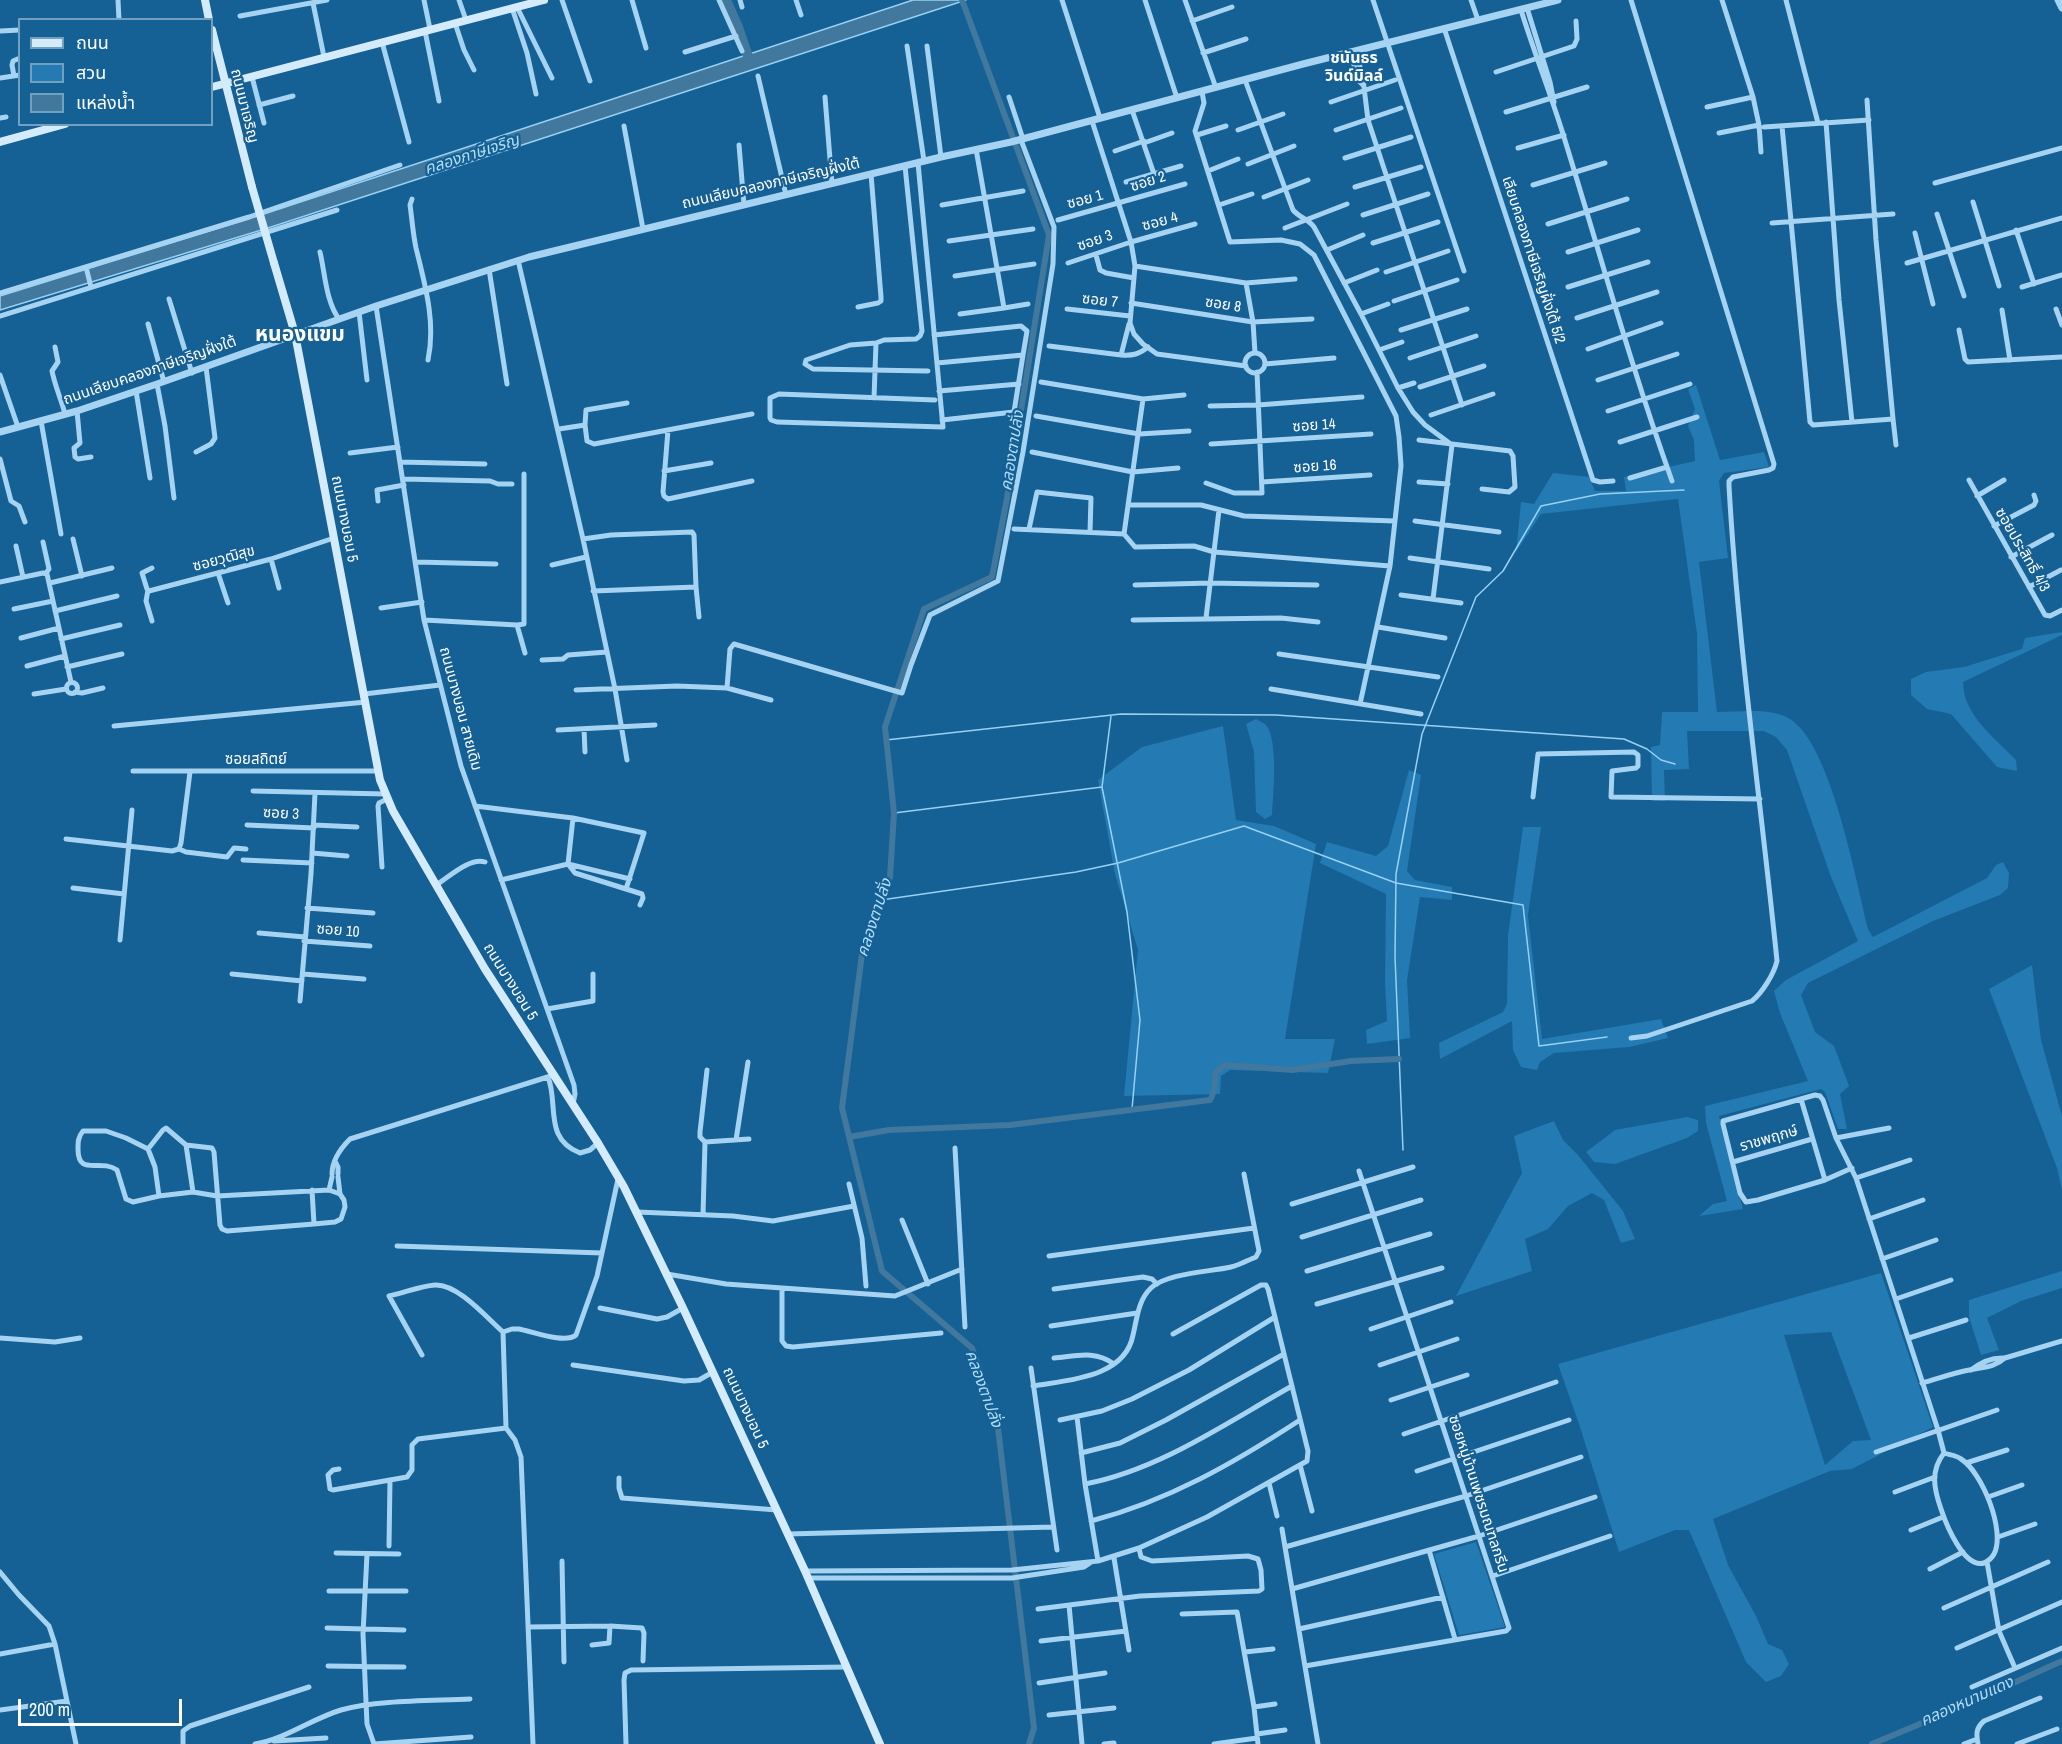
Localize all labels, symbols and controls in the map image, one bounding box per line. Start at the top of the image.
legend [18,18,213,126]
text: ถนน [76,30,109,55]
district label: ชนันธร วินด์มิลล์ [1325,49,1383,87]
text: สวน [76,60,106,85]
street label: ถนนมาเจริญ [226,67,262,145]
text: แหล่งน้ำ [76,90,135,115]
water label: คลองภาษีเจริญ [422,131,522,179]
street label: ถนนเลียบคลองภาษีเจริญฝั่งใต้ [680,155,862,213]
street label: ซอย 2 [1128,168,1168,196]
street label: เลียบคลองภาษีเจริญฝั่งใต้ 5/2 [1497,174,1569,346]
street label: ซอย 1 [1065,187,1105,213]
street label: ซอย 4 [1140,209,1180,235]
street label: ซอย 3 [1075,227,1115,255]
street label: ซอย 7 [1081,290,1119,312]
street label: ซอย 8 [1204,293,1242,317]
district label: หนองแขม [255,322,345,348]
street label: ถนนเลียบคลองภาษีเจริญฝั่งใต้ [61,333,239,409]
water label: คลองตาปลั่ง [997,410,1029,492]
street label: ซอย 14 [1292,416,1336,436]
street label: ซอย 16 [1293,457,1337,477]
street label: ถนนบางบอน 5 [327,474,361,564]
street label: ซอยประสิทธิ์ 4/3 [1991,505,2053,595]
street label: ซอยวุฒิสุข [191,542,257,576]
street label: ถนนบางบอน สายเดิม [435,645,485,773]
street label: ซอยสถิตย์ [225,751,287,769]
street label: ซอย 3 [262,804,300,824]
water label: คลองตาปลั่ง [853,877,897,959]
street label: ซอย 10 [316,920,360,942]
street label: ถนนบางบอน 5 [479,940,541,1024]
street label: ราชพฤกษ์ [1738,1122,1800,1156]
water label: คลองตาปลั่ง [960,1348,1006,1430]
street label: ถนนบางบอน 5 [718,1364,772,1452]
street label: ซอยหมู่บ้านเพชรมณฑลกรีน [1444,1413,1512,1575]
water label: คลองหนามแดง [1918,1673,2016,1731]
scale bar [21,1687,184,1725]
text: 200 m [29,1697,70,1722]

